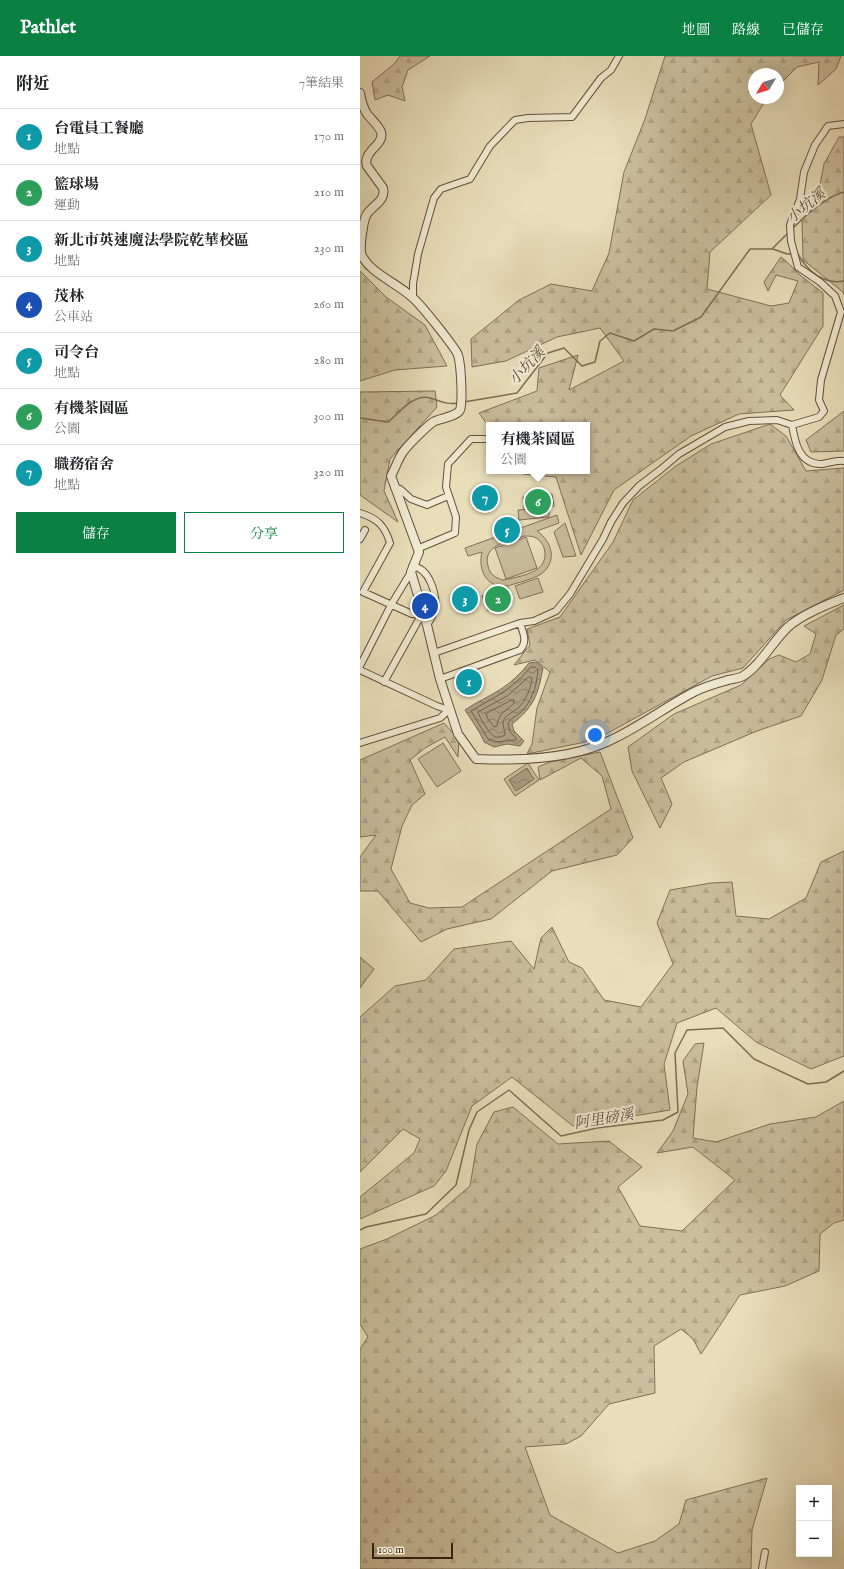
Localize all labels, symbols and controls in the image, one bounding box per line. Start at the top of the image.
text: Pathlet [20,16,76,40]
text: 地圖 [682,21,710,39]
text: 路線 [732,21,760,39]
text: 已儲存 [782,21,824,39]
north arrow [748,68,784,104]
text: 附近 [16,74,50,95]
text: 7筆結果 [299,75,344,92]
text: 台電員工餐廳 [54,119,144,138]
text: 1 [27,128,31,145]
text: 170 m [314,128,344,145]
text: 地點 [54,141,80,158]
text: 籃球場 [54,175,99,194]
water label: 小坑溪 [783,183,831,228]
text: 2 [26,184,32,201]
text: 210 m [314,184,344,201]
text: 運動 [54,197,80,214]
text: 新北市英速魔法學院乾華校區 [54,231,249,250]
text: 3 [27,240,31,257]
text: 230 m [314,240,344,257]
text: 地點 [54,253,80,270]
text: 茂林 [54,287,84,306]
text: 4 [26,296,32,313]
text: 260 m [313,296,344,313]
text: 公車站 [54,309,93,326]
water label: 小坑溪 [505,342,551,389]
text: 司令台 [54,343,99,362]
text: 5 [27,352,31,369]
text: 280 m [314,352,344,369]
text: 地點 [54,365,80,382]
text: 有機茶園區 [54,399,129,418]
text: 6 [26,408,32,425]
text: 300 m [313,408,344,425]
text: 公園 [54,421,80,438]
popup [486,422,590,474]
text: 有機茶園區 [500,430,576,449]
text: 公園 [500,452,527,469]
text: 職務宿舍 [54,455,114,474]
text: 7 [26,464,32,481]
text: 320 m [314,464,344,481]
text: 地點 [54,477,80,494]
pin: 7 [472,483,498,513]
pin: 6 [525,487,551,517]
button: 儲存 [16,512,176,553]
button: 分享 [184,512,344,553]
pin: 5 [494,515,520,545]
pin: 3 [452,584,478,614]
pin: 2 [485,584,511,614]
pin: 4 [412,591,438,621]
pin: 1 [456,667,482,697]
your location [585,725,605,745]
water label: 阿里磅溪 [573,1105,637,1133]
map controls [796,1485,832,1557]
button: + [796,1485,832,1521]
button: − [796,1521,832,1557]
scale bar [372,1541,453,1560]
text: 100 m [378,1543,404,1557]

